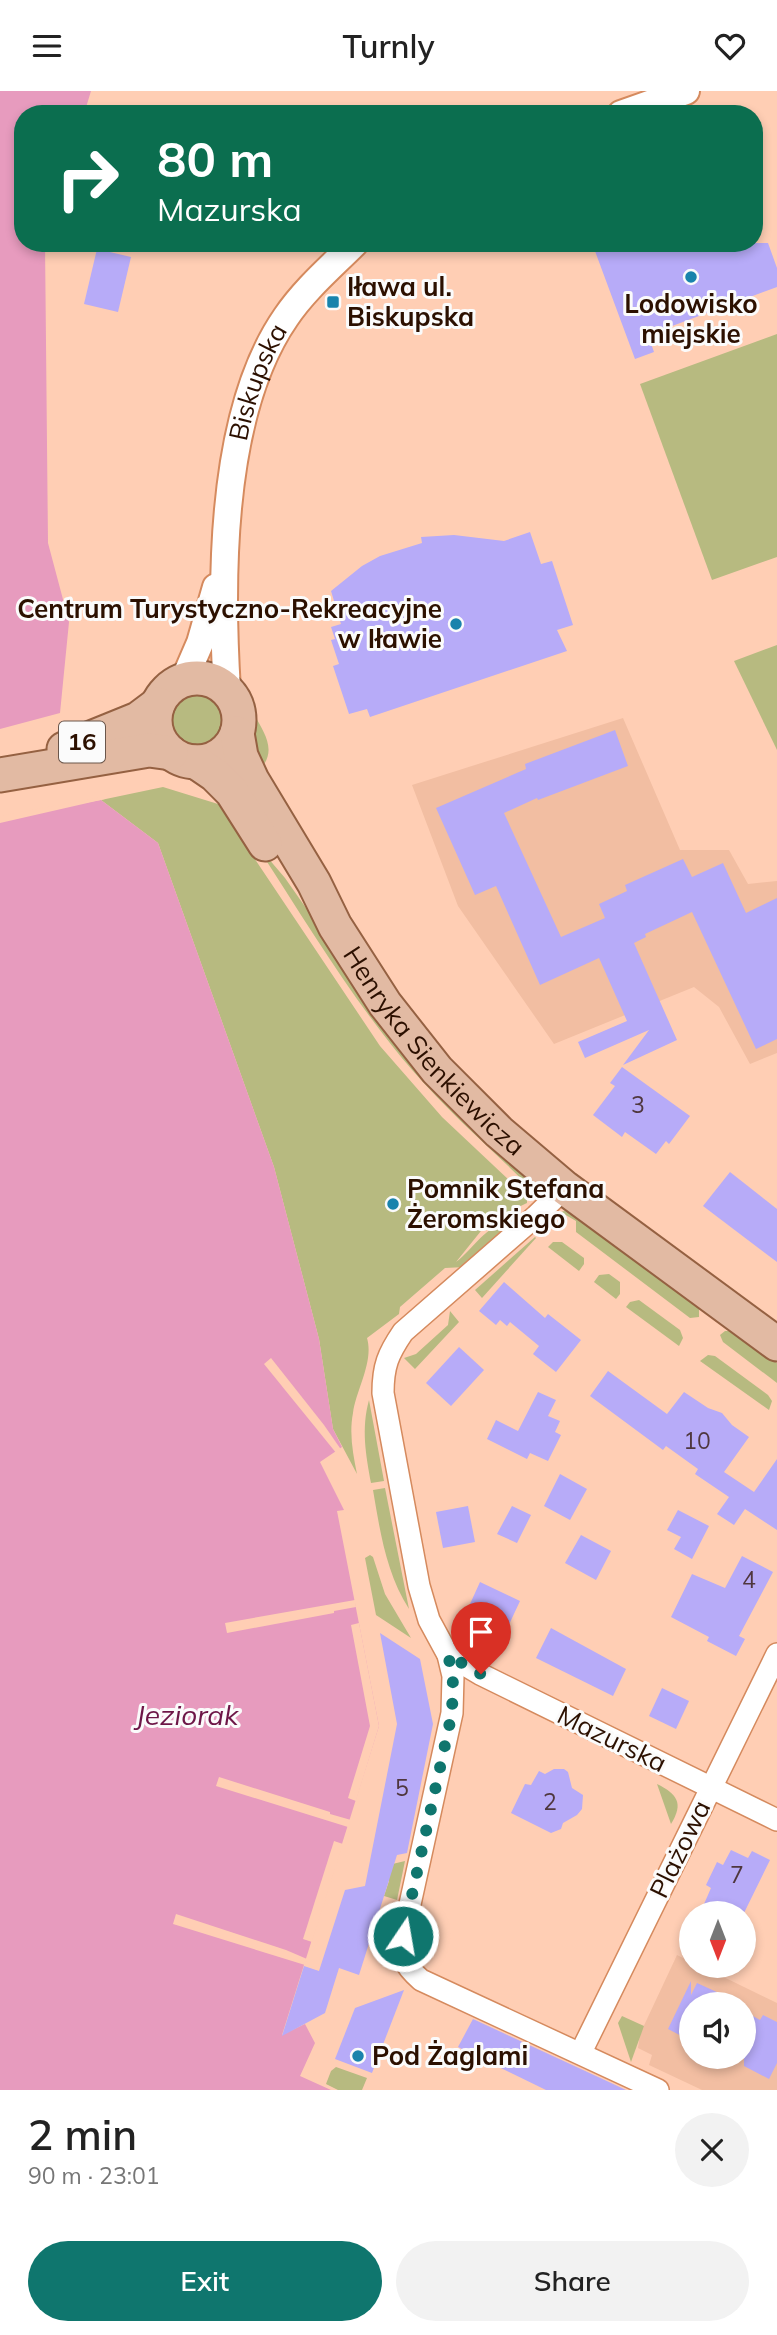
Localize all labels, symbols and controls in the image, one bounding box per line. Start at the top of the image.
text: Turnly [342,26,435,66]
icon: menu [28,27,66,65]
icon: heart [711,27,749,65]
text: 80 m [157,128,273,189]
icon: right [42,133,133,224]
text: Mazurska [157,189,302,229]
marker: Lodowisko miejskie [683,269,699,285]
place label: Iława ul. Biskupska [347,270,474,333]
place label: Lodowisko miejskie [624,287,758,350]
marker: Iława ul. Biskupska [325,294,341,310]
street label: Biskupska [221,317,294,444]
place label: Centrum Turystyczno-Rekreacyjne w Iławie [17,592,442,655]
marker: Centrum Turystyczno-Rekreacyjne w Iławie [448,616,464,632]
road number: 16 [59,721,105,763]
street label: Henryka Sienkiewicza [336,940,532,1163]
house number: 3 [631,1090,645,1119]
place label: Pomnik Stefana Żeromskiego [407,1172,604,1235]
marker: Pomnik Stefana Żeromskiego [385,1196,401,1212]
house number: 10 [683,1426,711,1455]
house number: 4 [742,1565,756,1594]
pin [451,1602,511,1674]
icon: arrive [462,1613,500,1651]
water label: Jeziorak [134,1697,240,1732]
street label: Mazurska [552,1698,672,1779]
house number: 5 [395,1773,409,1802]
house number: 2 [543,1787,557,1816]
street label: Plażowa [642,1795,717,1903]
house number: 7 [730,1860,744,1889]
position arrow [366,1899,440,1973]
north arrow [679,1901,756,1977]
map controls [679,1901,756,2069]
button: sound [679,1992,756,2069]
place label: Pod Żaglami [372,2039,528,2072]
marker: Pod Żaglami [350,2048,366,2064]
text: 2 min [28,2108,137,2161]
button: close [675,2113,749,2187]
text: 90 m · 23:01 [28,2161,160,2190]
button: Exit [28,2241,382,2321]
button: Share [396,2241,749,2321]

